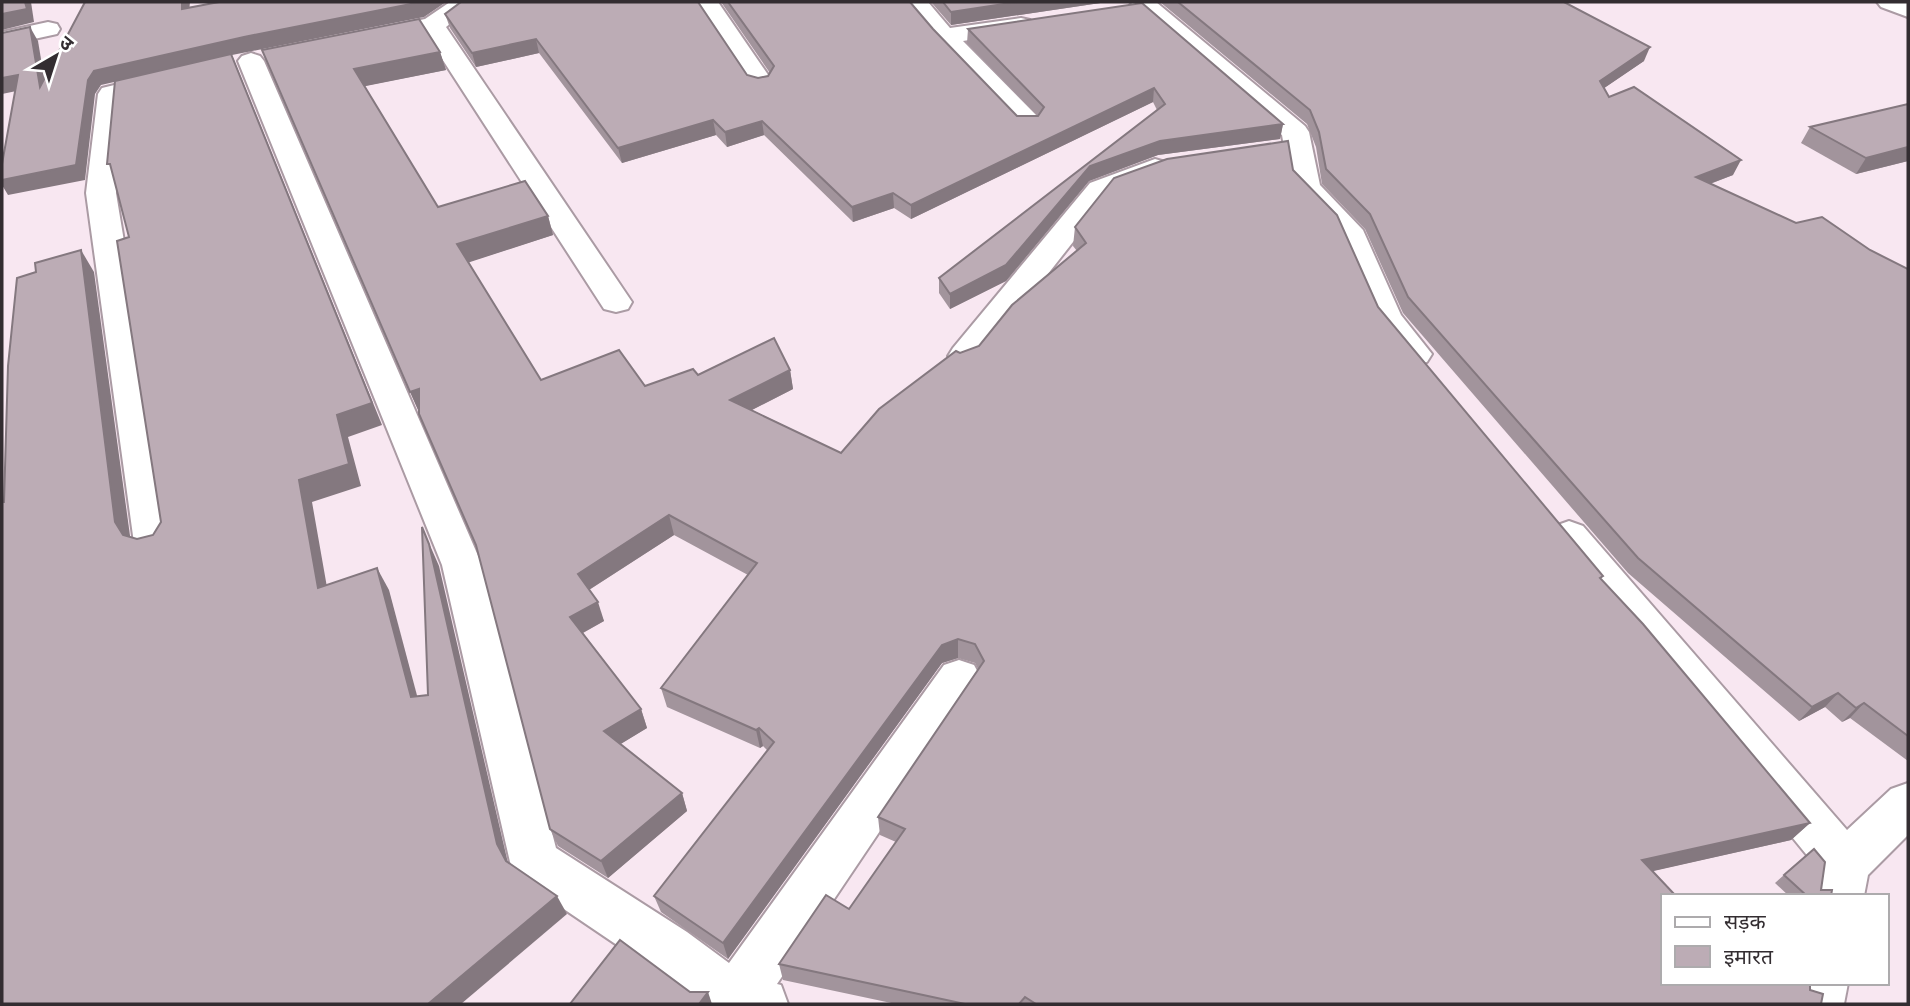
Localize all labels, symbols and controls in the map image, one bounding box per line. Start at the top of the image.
north arrow [21,21,91,91]
text: उ [55,30,79,56]
legend [1661,894,1889,985]
text: सड़क [1724,908,1766,934]
text: इमारत [1724,943,1774,969]

